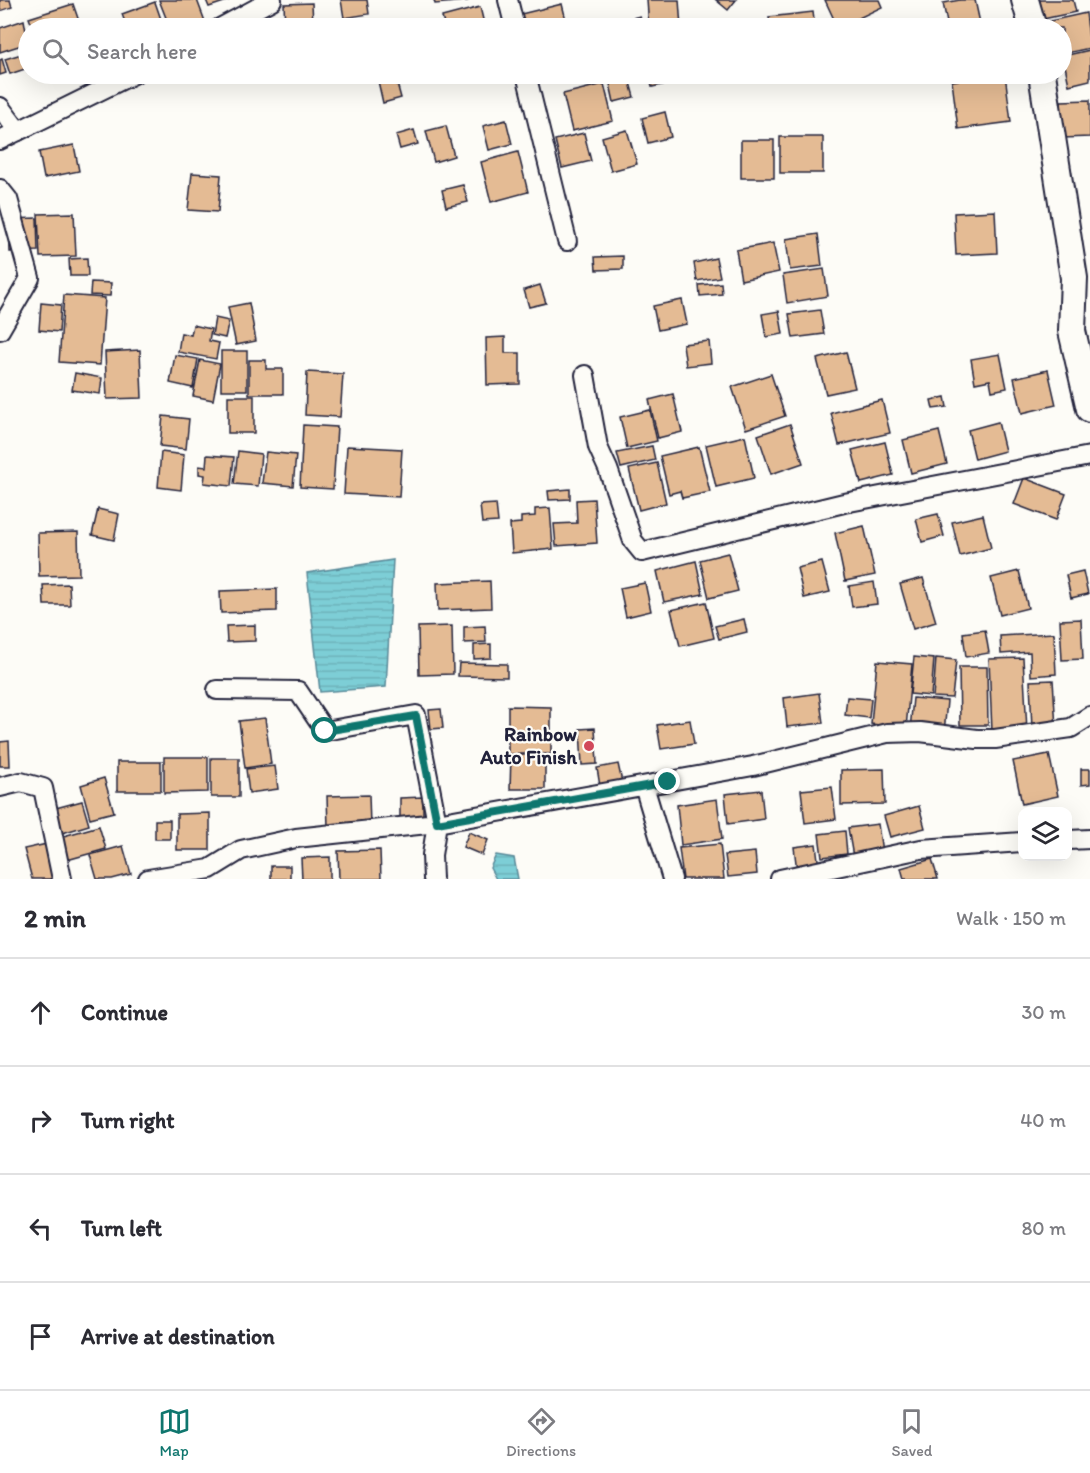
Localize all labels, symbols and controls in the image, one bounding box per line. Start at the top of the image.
search box [18,18,1072,84]
icon: search [39,35,72,68]
text: Search here [87,38,197,65]
route start [311,717,337,743]
place label: Rainbow Auto Finish [479,722,577,769]
marker: Rainbow Auto Finish [582,739,596,753]
route end [654,768,680,794]
map controls [1018,807,1072,861]
button: layers [1018,807,1072,861]
text: 2 min [24,902,86,934]
text: Walk · 150 m [956,906,1066,930]
icon: ahead [24,996,57,1029]
text: Continue [81,999,168,1026]
text: 30 m [1021,1000,1066,1024]
icon: right [24,1104,57,1137]
text: Turn right [81,1107,175,1134]
text: 40 m [1020,1108,1066,1132]
icon: left [24,1212,57,1245]
text: Turn left [81,1215,162,1242]
text: 80 m [1021,1216,1066,1240]
icon: arrive [24,1320,57,1353]
text: Arrive at destination [81,1323,275,1350]
tab: Map [158,1405,191,1460]
tab: Directions [506,1405,576,1460]
tab: Saved [892,1405,932,1460]

